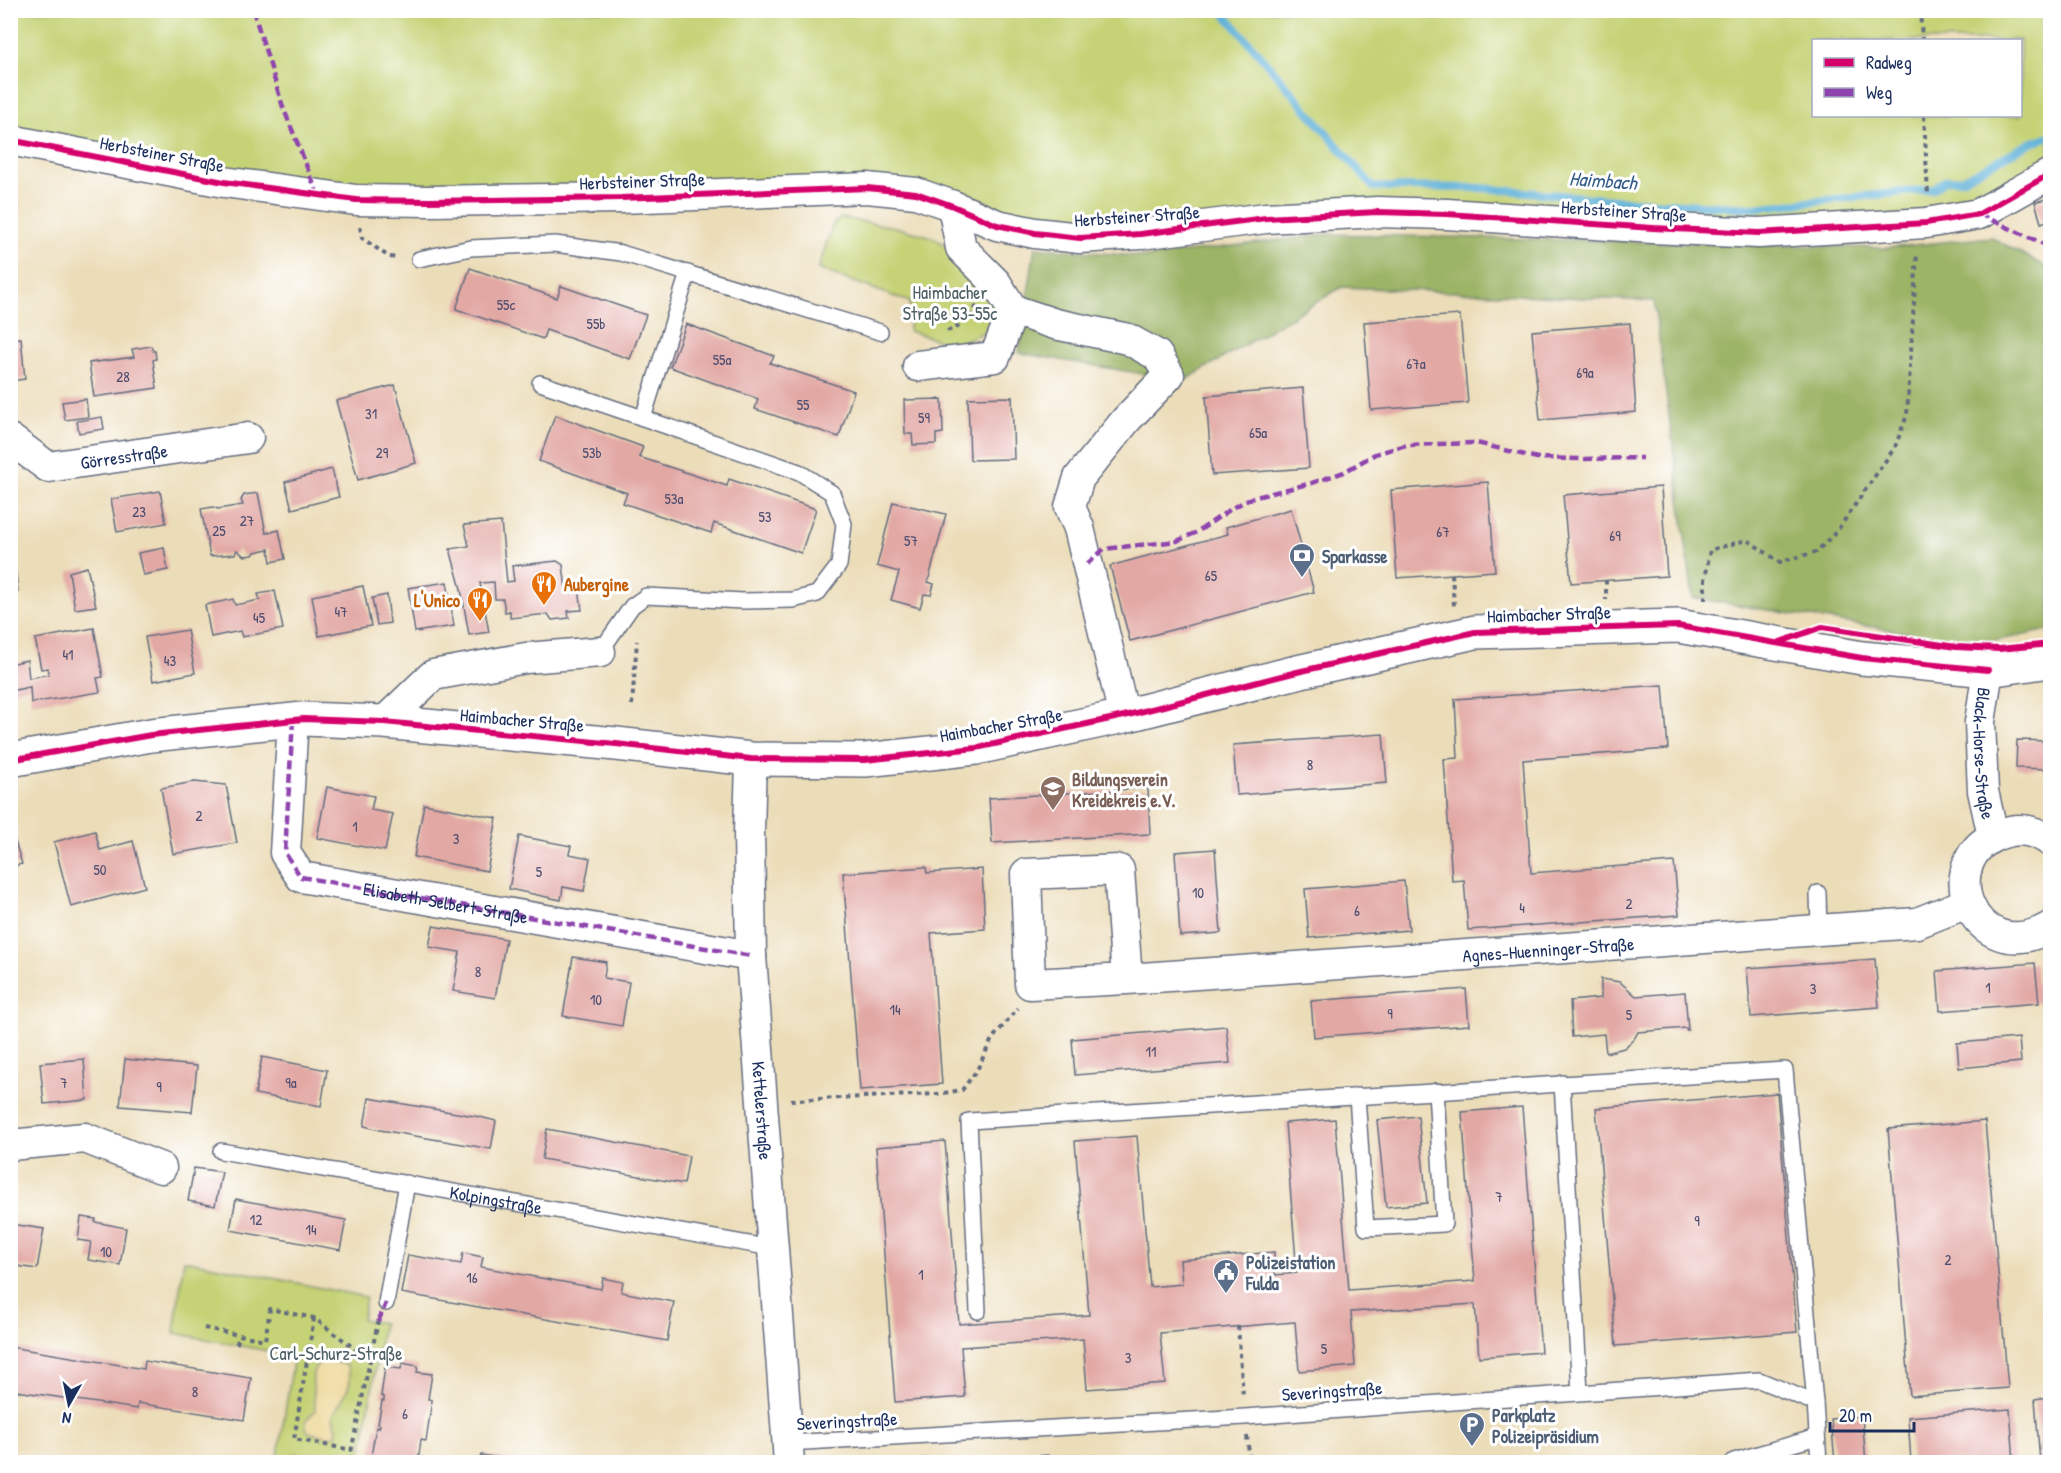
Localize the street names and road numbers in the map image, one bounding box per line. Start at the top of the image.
street label: Herbsteiner Straße [98,130,226,178]
street label: Herbsteiner Straße [579,166,705,196]
street label: Herbsteiner Straße [1560,194,1688,228]
street label: Herbsteiner Straße [1073,199,1201,233]
street label: Görresstraße [79,437,169,475]
street label: Haimbacher Straße [1487,599,1611,629]
street label: Black-Horse-Straße [1967,686,2001,821]
street label: Haimbacher Straße [459,702,585,738]
street label: Haimbacher Straße [938,702,1064,748]
street label: Elisabeth-Selbert-Straße [361,876,530,929]
street label: Agnes-Huenninger-Straße [1462,931,1635,968]
street label: Kettelerstraße [746,1060,779,1161]
street label: Kolpingstraße [448,1179,544,1220]
street label: Severingstraße [1281,1375,1383,1407]
street label: Severingstraße [796,1406,898,1436]

